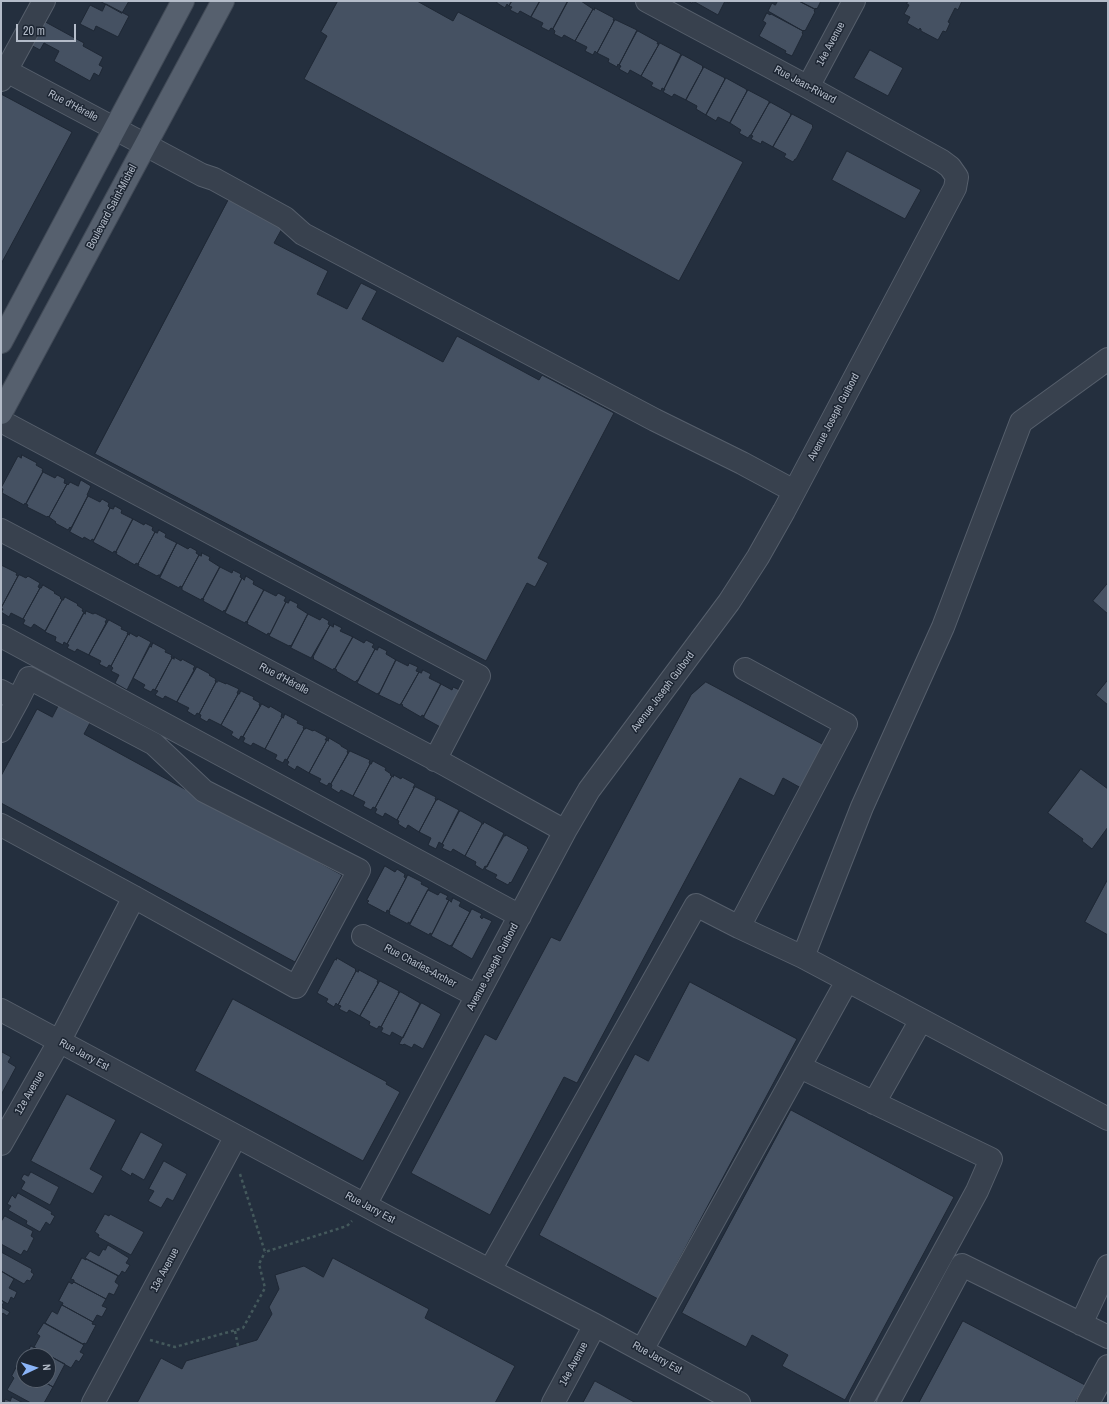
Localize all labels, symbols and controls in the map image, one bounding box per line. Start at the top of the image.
scale bar [18,16,78,42]
street label: 14e Avenue [814,20,848,68]
text: 20 m [23,23,45,39]
street label: Rue Jean-Rivard [772,63,838,107]
street label: Rue d'Hérelle [46,87,100,125]
street label: Boulevard Saint-Michel [84,163,140,251]
street label: Avenue Joseph Guibord [805,371,863,463]
street label: Avenue Joseph Guibord [629,649,697,735]
street label: Rue d'Hérelle [257,660,311,698]
street label: Avenue Joseph Guibord [464,921,522,1013]
street label: Rue Charles-Archer [382,941,458,991]
street label: Rue Jarry Est [57,1036,111,1074]
street label: 12e Avenue [12,1069,48,1117]
street label: Rue Jarry Est [343,1189,397,1227]
street label: 13e Avenue [148,1246,182,1294]
street label: Rue Jarry Est [630,1339,684,1377]
street label: 14e Avenue [557,1340,591,1388]
north arrow [16,1348,56,1388]
text: N [40,1363,54,1371]

